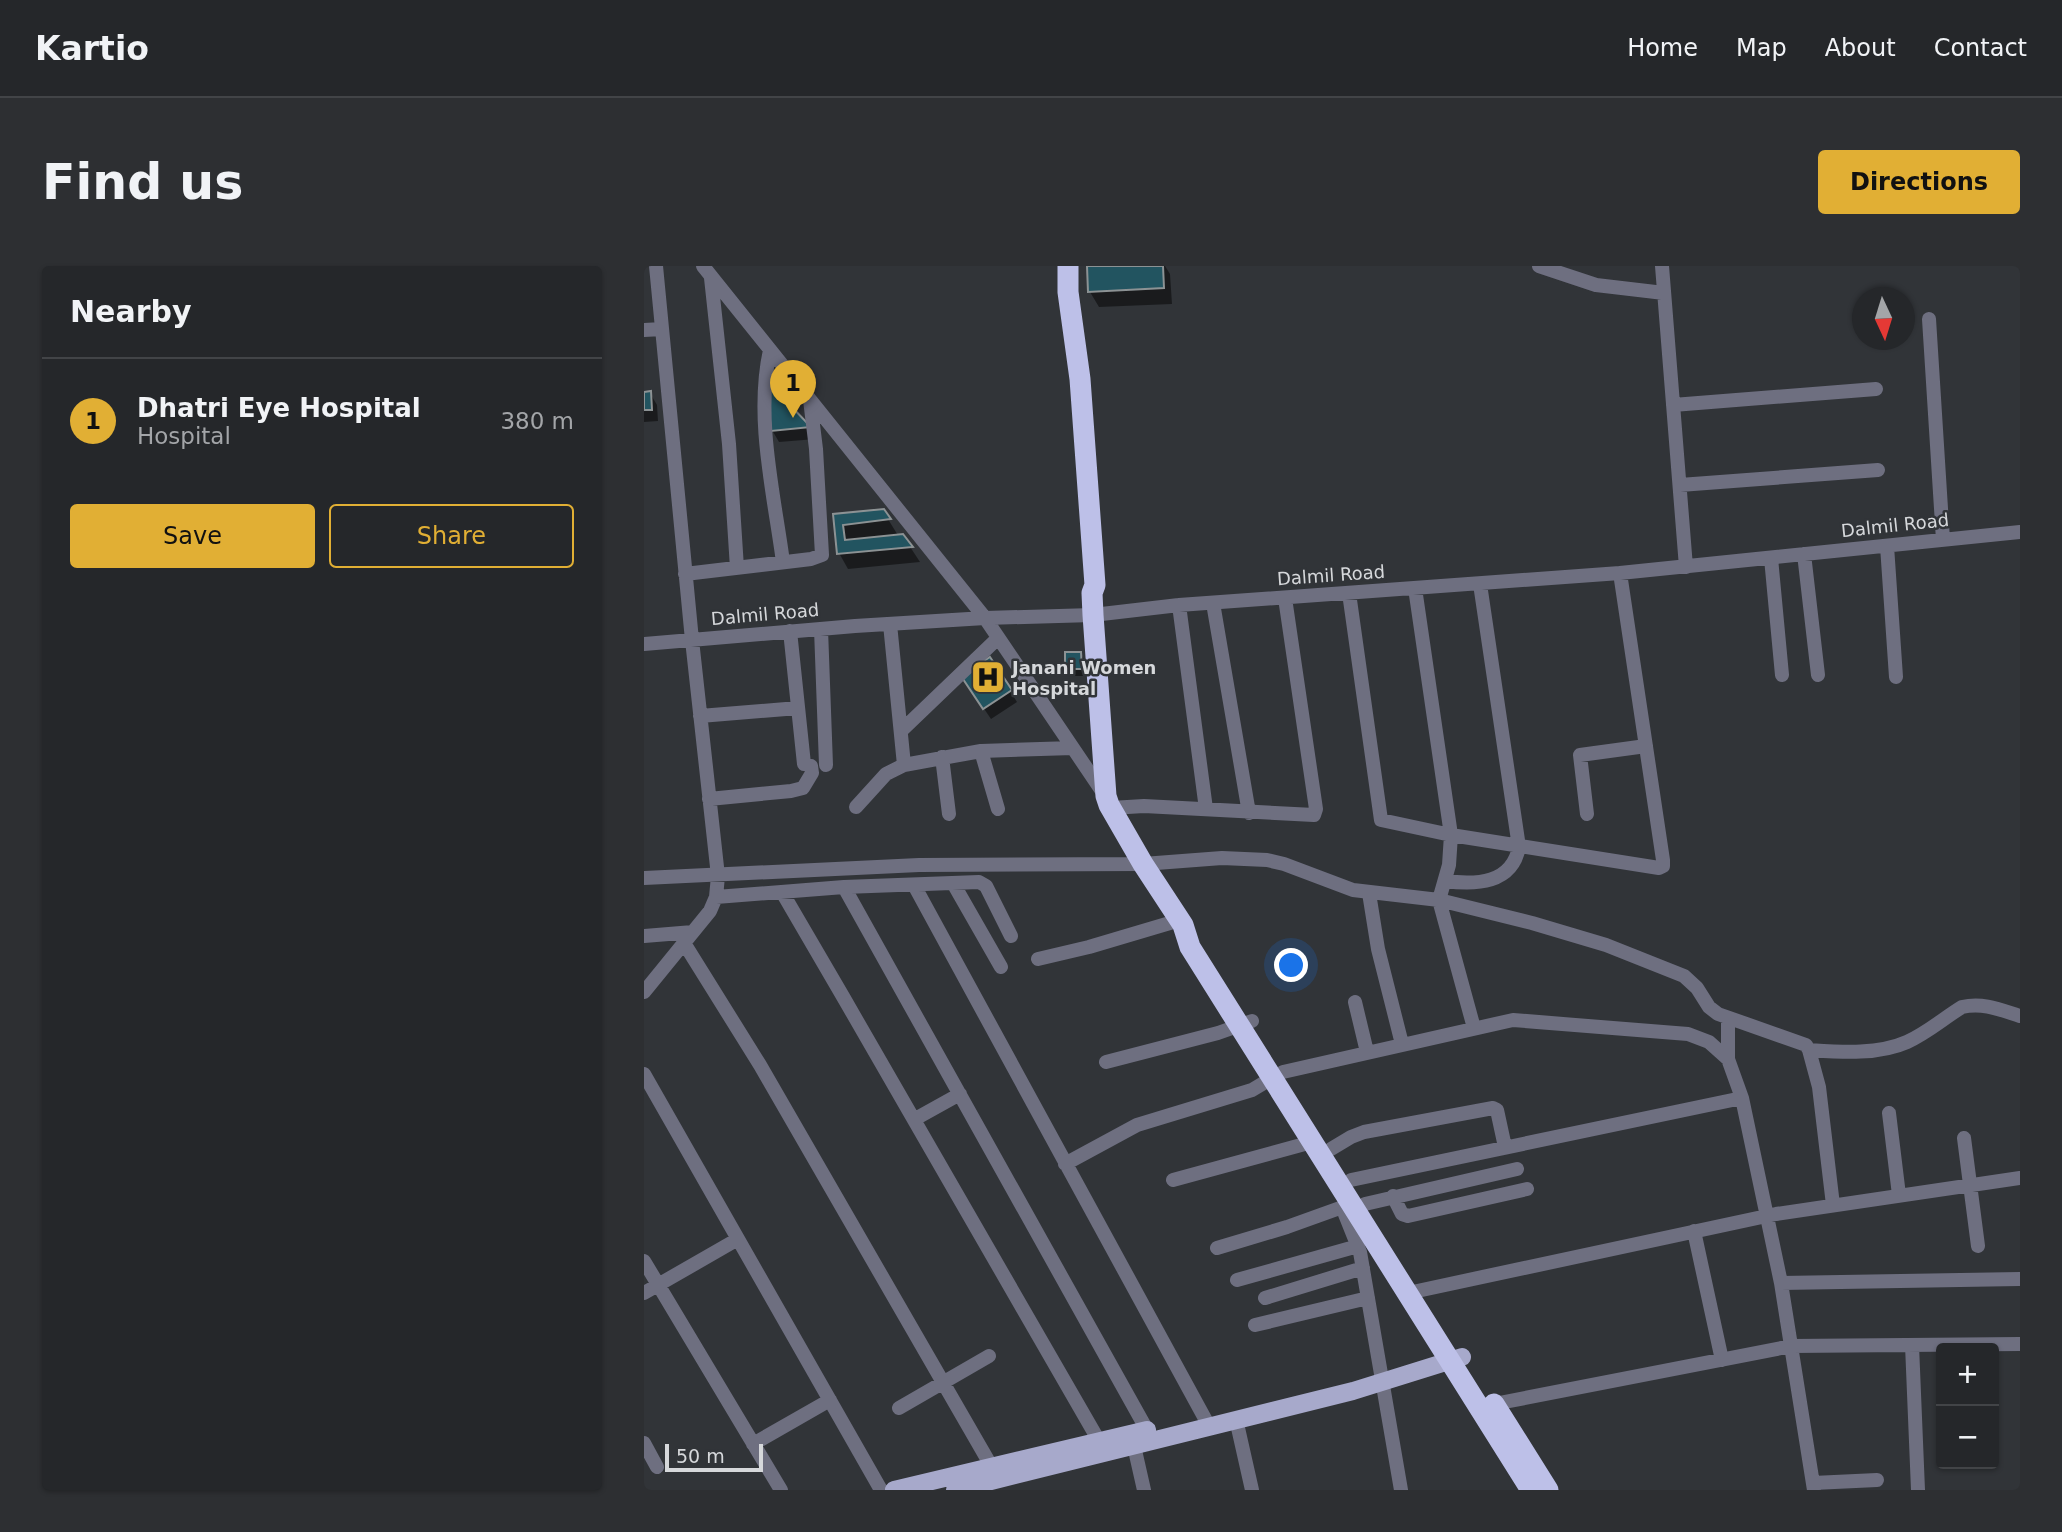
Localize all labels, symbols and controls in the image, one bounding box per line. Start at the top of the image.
text: Kartio [35,29,149,68]
text: Home [1627,34,1698,62]
text: Map [1736,34,1787,62]
text: About [1825,34,1896,62]
text: Contact [1934,34,2027,62]
button: Directions [1818,150,2020,214]
text: Find us [42,154,243,211]
north arrow [1852,287,1915,350]
text: Nearby [70,294,192,329]
pin: 1 [770,360,816,418]
text: Dhatri Eye Hospital [137,393,421,423]
text: 1 [85,408,101,434]
text: 380 m [500,408,574,434]
text: Hospital [137,423,231,449]
button: Save [70,504,315,568]
button: Share [329,504,574,568]
street label: Dalmil Road [1840,509,1950,541]
street label: Dalmil Road [1276,561,1386,589]
street label: Dalmil Road [710,599,820,629]
place label: Janani Women Hospital [1010,657,1156,699]
hospital icon: Janani Women Hospital [969,658,1007,696]
your location [1274,948,1308,982]
map controls [1936,1343,1999,1469]
button: + [1936,1343,1999,1406]
button: − [1936,1406,1999,1469]
scale bar [665,1441,763,1473]
text: 50 m [676,1445,725,1467]

